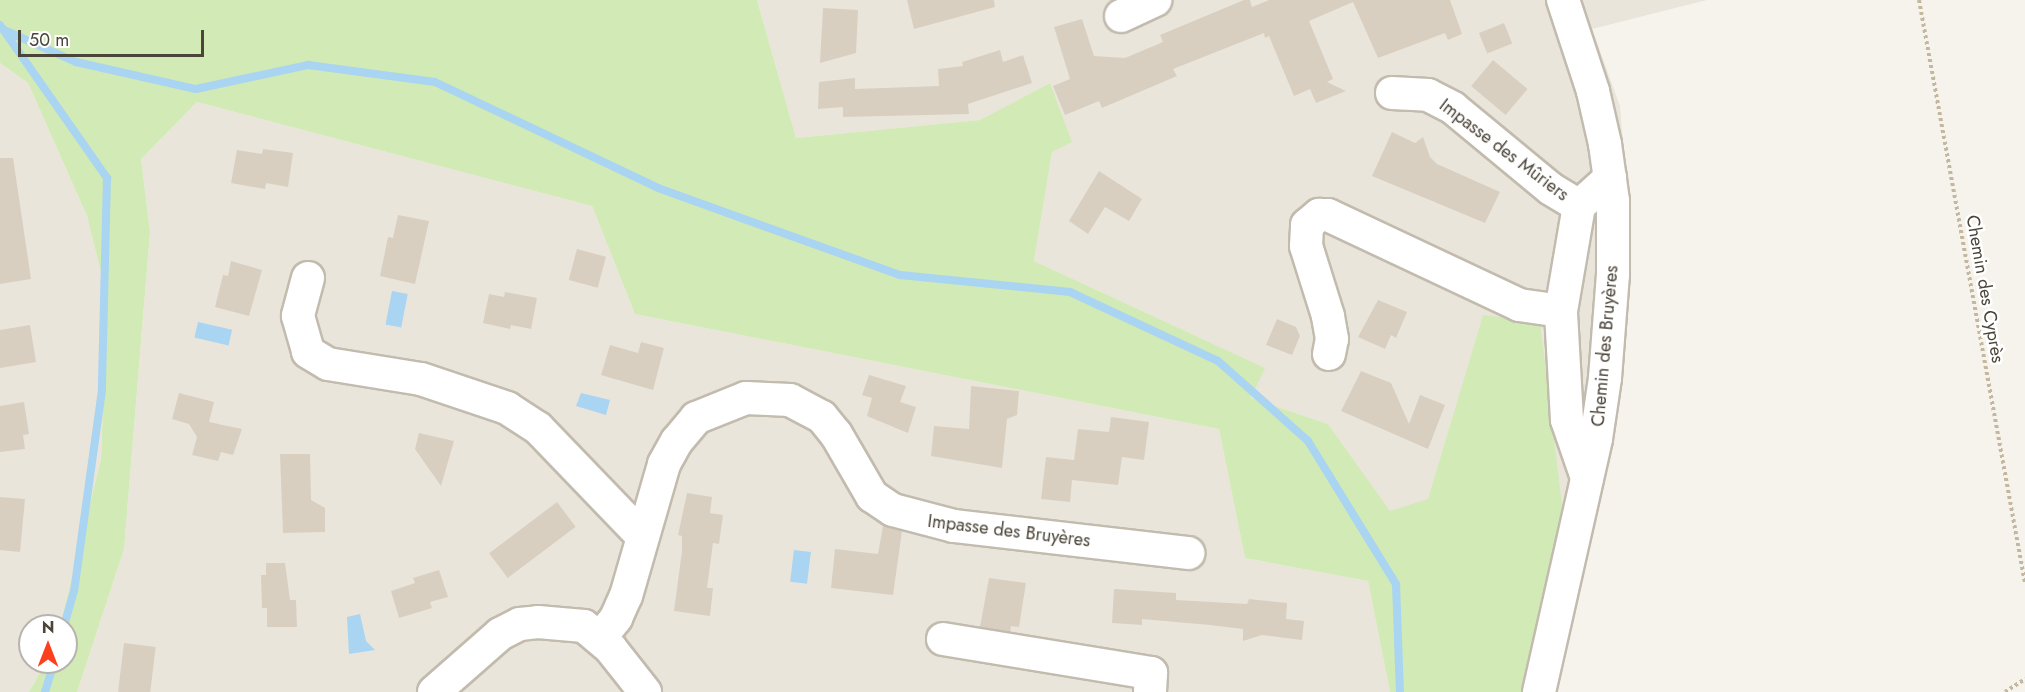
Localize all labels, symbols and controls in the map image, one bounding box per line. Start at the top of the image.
scale bar [21,18,207,56]
text: 50 m [29,27,69,53]
street label: Impasse des Mûriers [1435,94,1573,206]
street label: Chemin des Cyprès [1961,213,2009,365]
street label: Chemin des Bruyères [1587,264,1623,428]
street label: Impasse des Bruyères [926,510,1092,552]
north arrow [18,614,78,674]
text: N [42,616,54,639]

